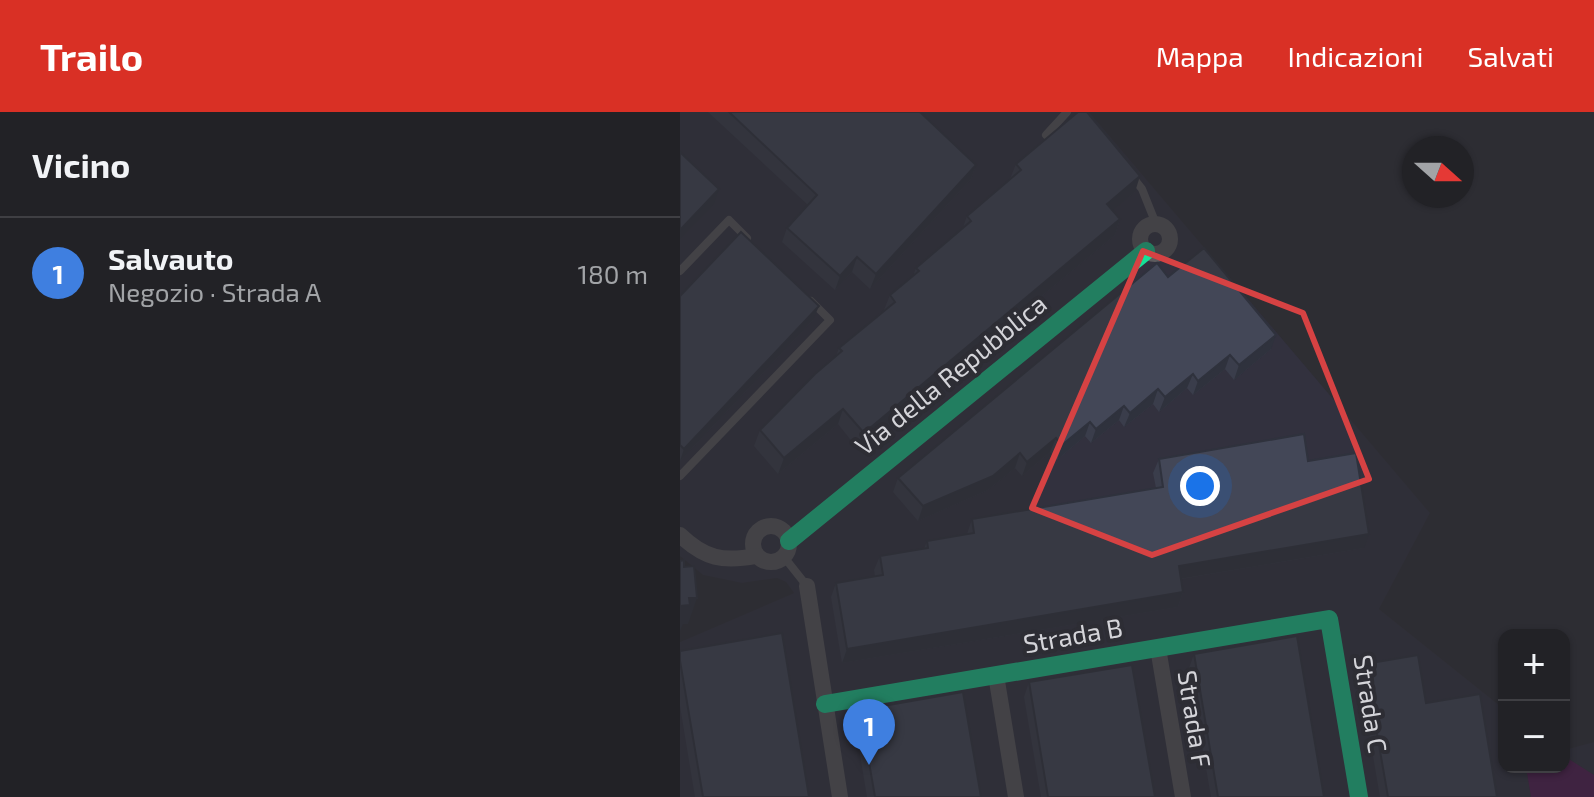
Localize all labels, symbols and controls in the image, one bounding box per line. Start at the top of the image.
text: Trailo [40,33,143,79]
text: Mappa [1156,39,1244,73]
text: Indicazioni [1288,39,1424,73]
text: Salvati [1468,39,1554,73]
north arrow [1402,136,1474,208]
text: Vicino [32,144,130,185]
text: Salvauto [108,240,233,276]
text: 1 [52,258,64,289]
text: 180 m [578,258,648,289]
text: Negozio · Strada A [108,276,321,307]
street label: Via della Repubblica [848,287,1052,461]
your location [1180,466,1220,506]
street label: Strada B [1021,611,1125,658]
map controls [1498,629,1570,773]
button: + [1498,629,1570,701]
street label: Strada C [1348,653,1395,755]
street label: Strada F [1173,668,1218,770]
pin: 1 [843,699,895,765]
button: − [1498,701,1570,773]

